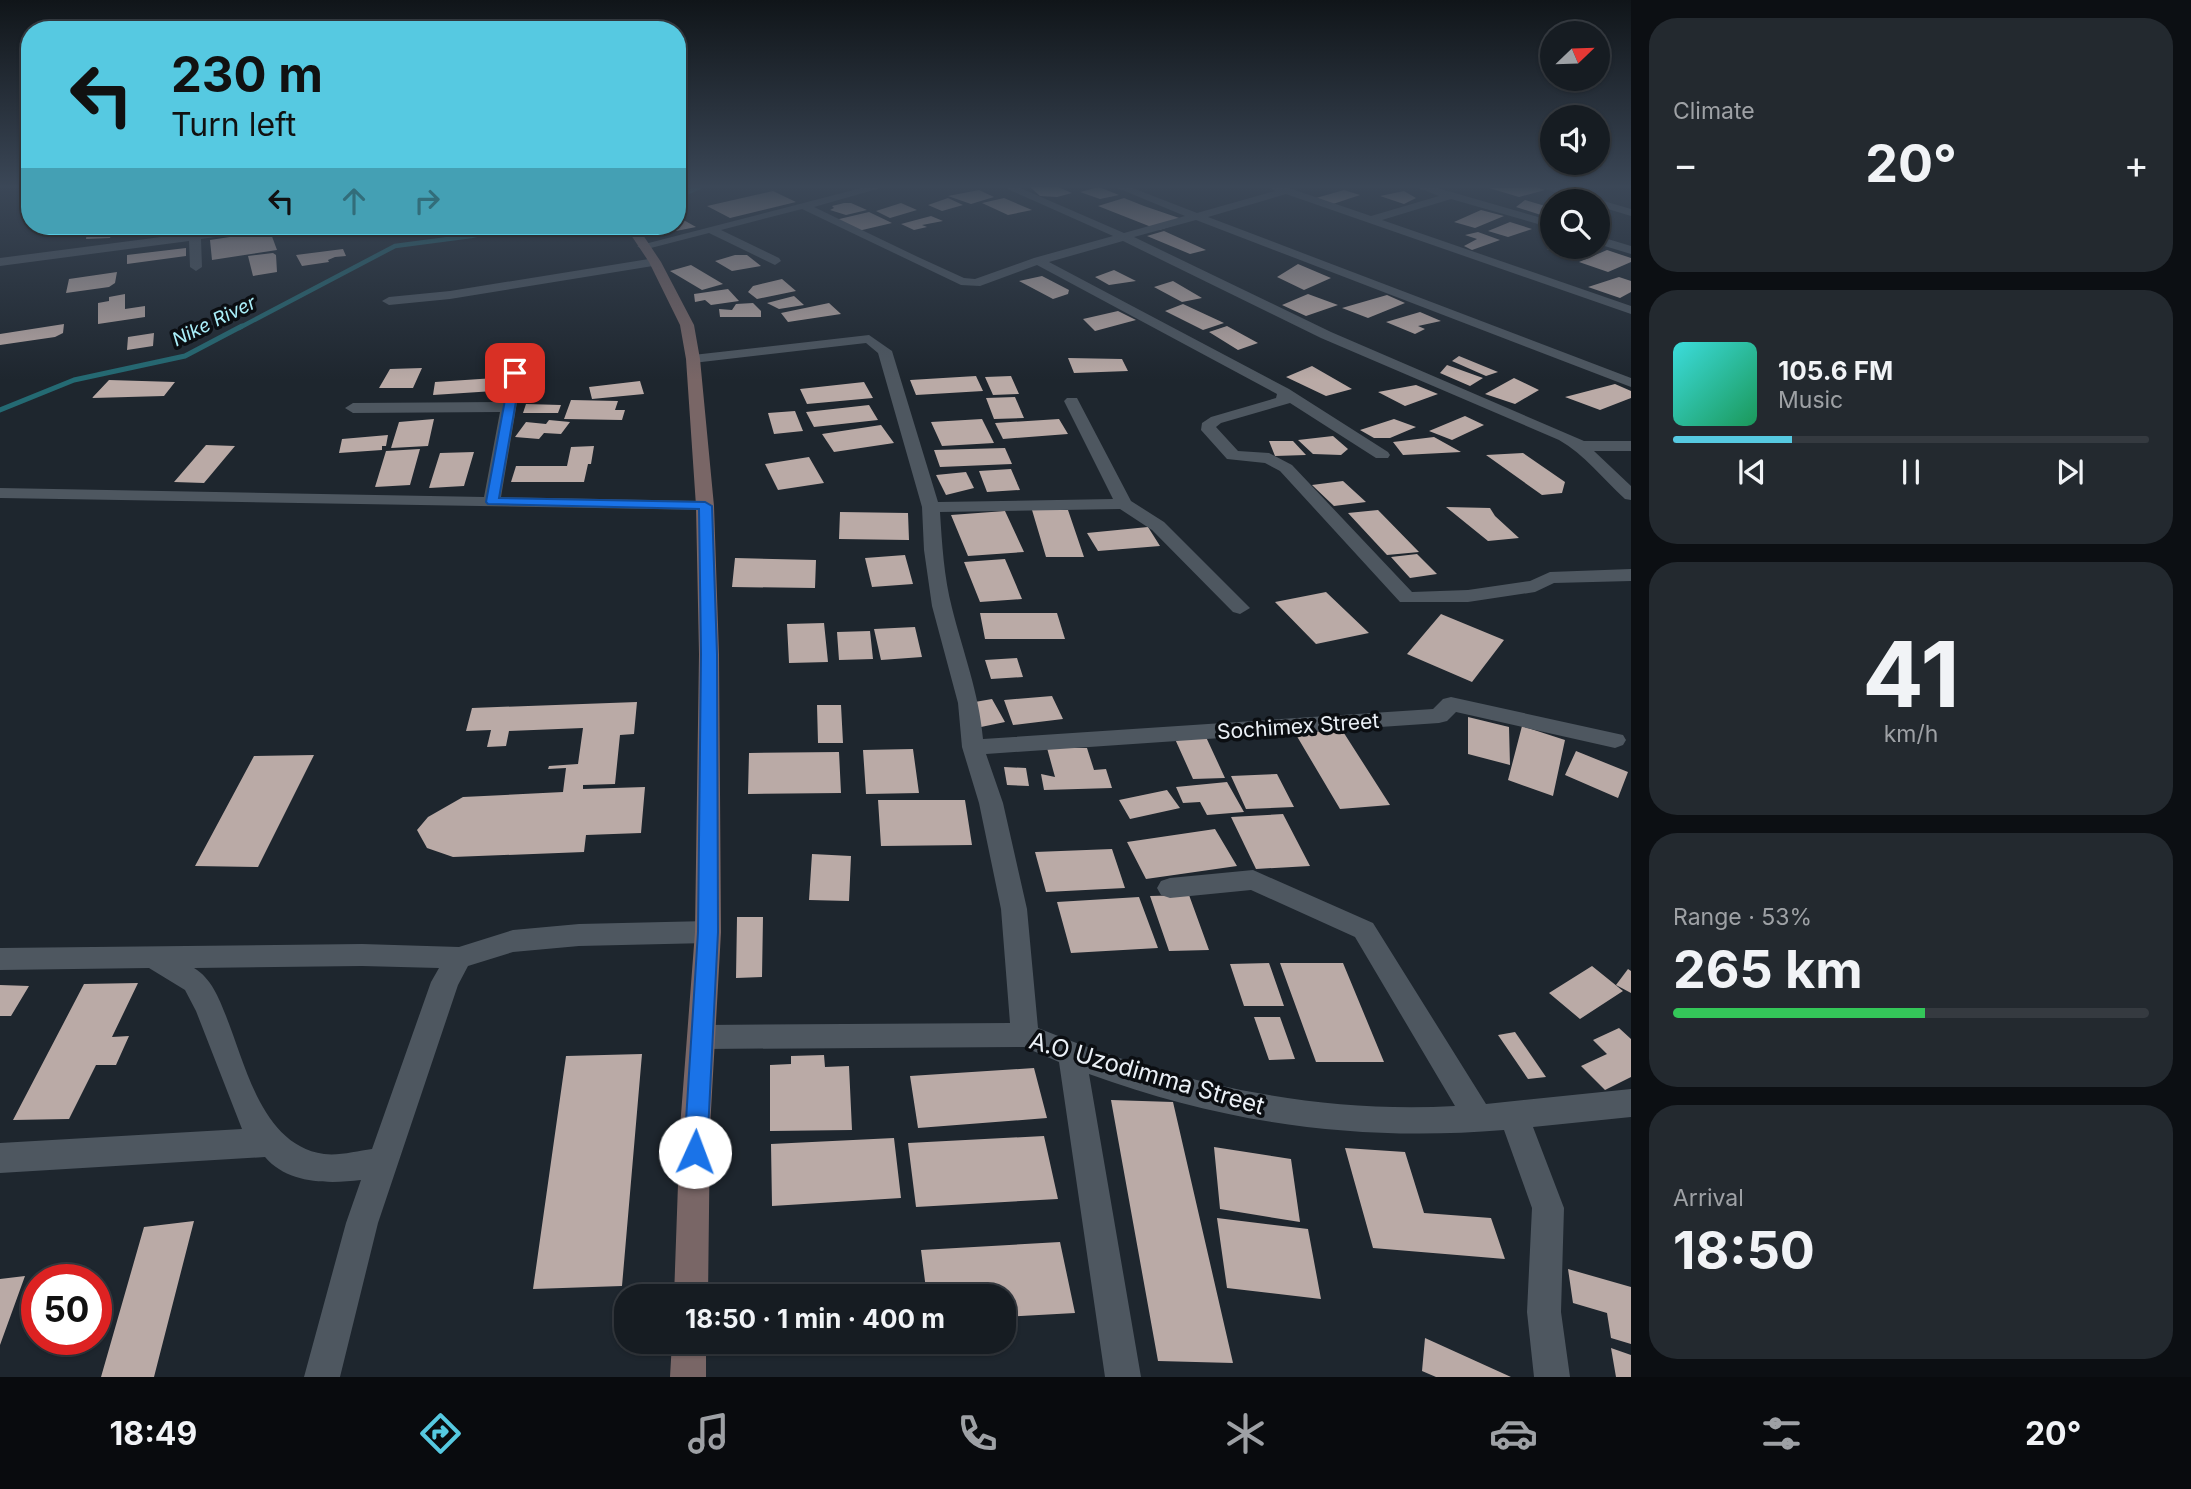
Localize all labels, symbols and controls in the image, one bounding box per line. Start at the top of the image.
north arrow [1540,21,1610,91]
map controls [1540,21,1610,259]
text: 230 m [171,45,323,104]
icon: left [56,49,147,140]
text: Climate [1673,97,1755,125]
text: Turn left [171,105,296,144]
button: sound [1540,105,1610,175]
text: 20° [1865,132,1957,195]
text: − [1673,141,1698,187]
text: + [2124,141,2149,187]
icon: left [262,182,300,220]
icon: ahead [335,182,373,220]
icon: right [408,182,446,220]
button: search [1540,189,1610,259]
water label: Nike River [168,290,260,351]
pin [485,343,545,403]
icon: arrive [496,354,534,392]
text: 105.6 FM [1778,355,1893,386]
text: Music [1778,386,1843,414]
icon: previous [1733,453,1771,491]
icon: pause [1892,453,1930,491]
icon: next [2051,453,2089,491]
text: 41 [1862,619,1960,729]
street label: Sochimex Street [1216,708,1380,744]
text: km/h [1884,720,1938,748]
text: Range · 53% [1673,903,1812,931]
text: 265 km [1673,938,1863,1001]
street label: A.O Uzodimma Street [1026,1026,1268,1120]
position arrow [658,1115,732,1189]
text: Arrival [1673,1184,1744,1212]
text: 18:50 [1673,1219,1815,1282]
speed limit sign: 50 [21,1264,112,1355]
text: 18:50 · 1 min · 400 m [685,1303,945,1334]
icon: directions [416,1409,465,1458]
icon: music [684,1409,733,1458]
icon: phone [953,1409,1002,1458]
icon: climate [1221,1409,1270,1458]
icon: car [1489,1409,1538,1458]
icon: filters [1757,1409,1806,1458]
text: 18:49 [110,1414,197,1453]
text: 20° [2025,1414,2081,1453]

